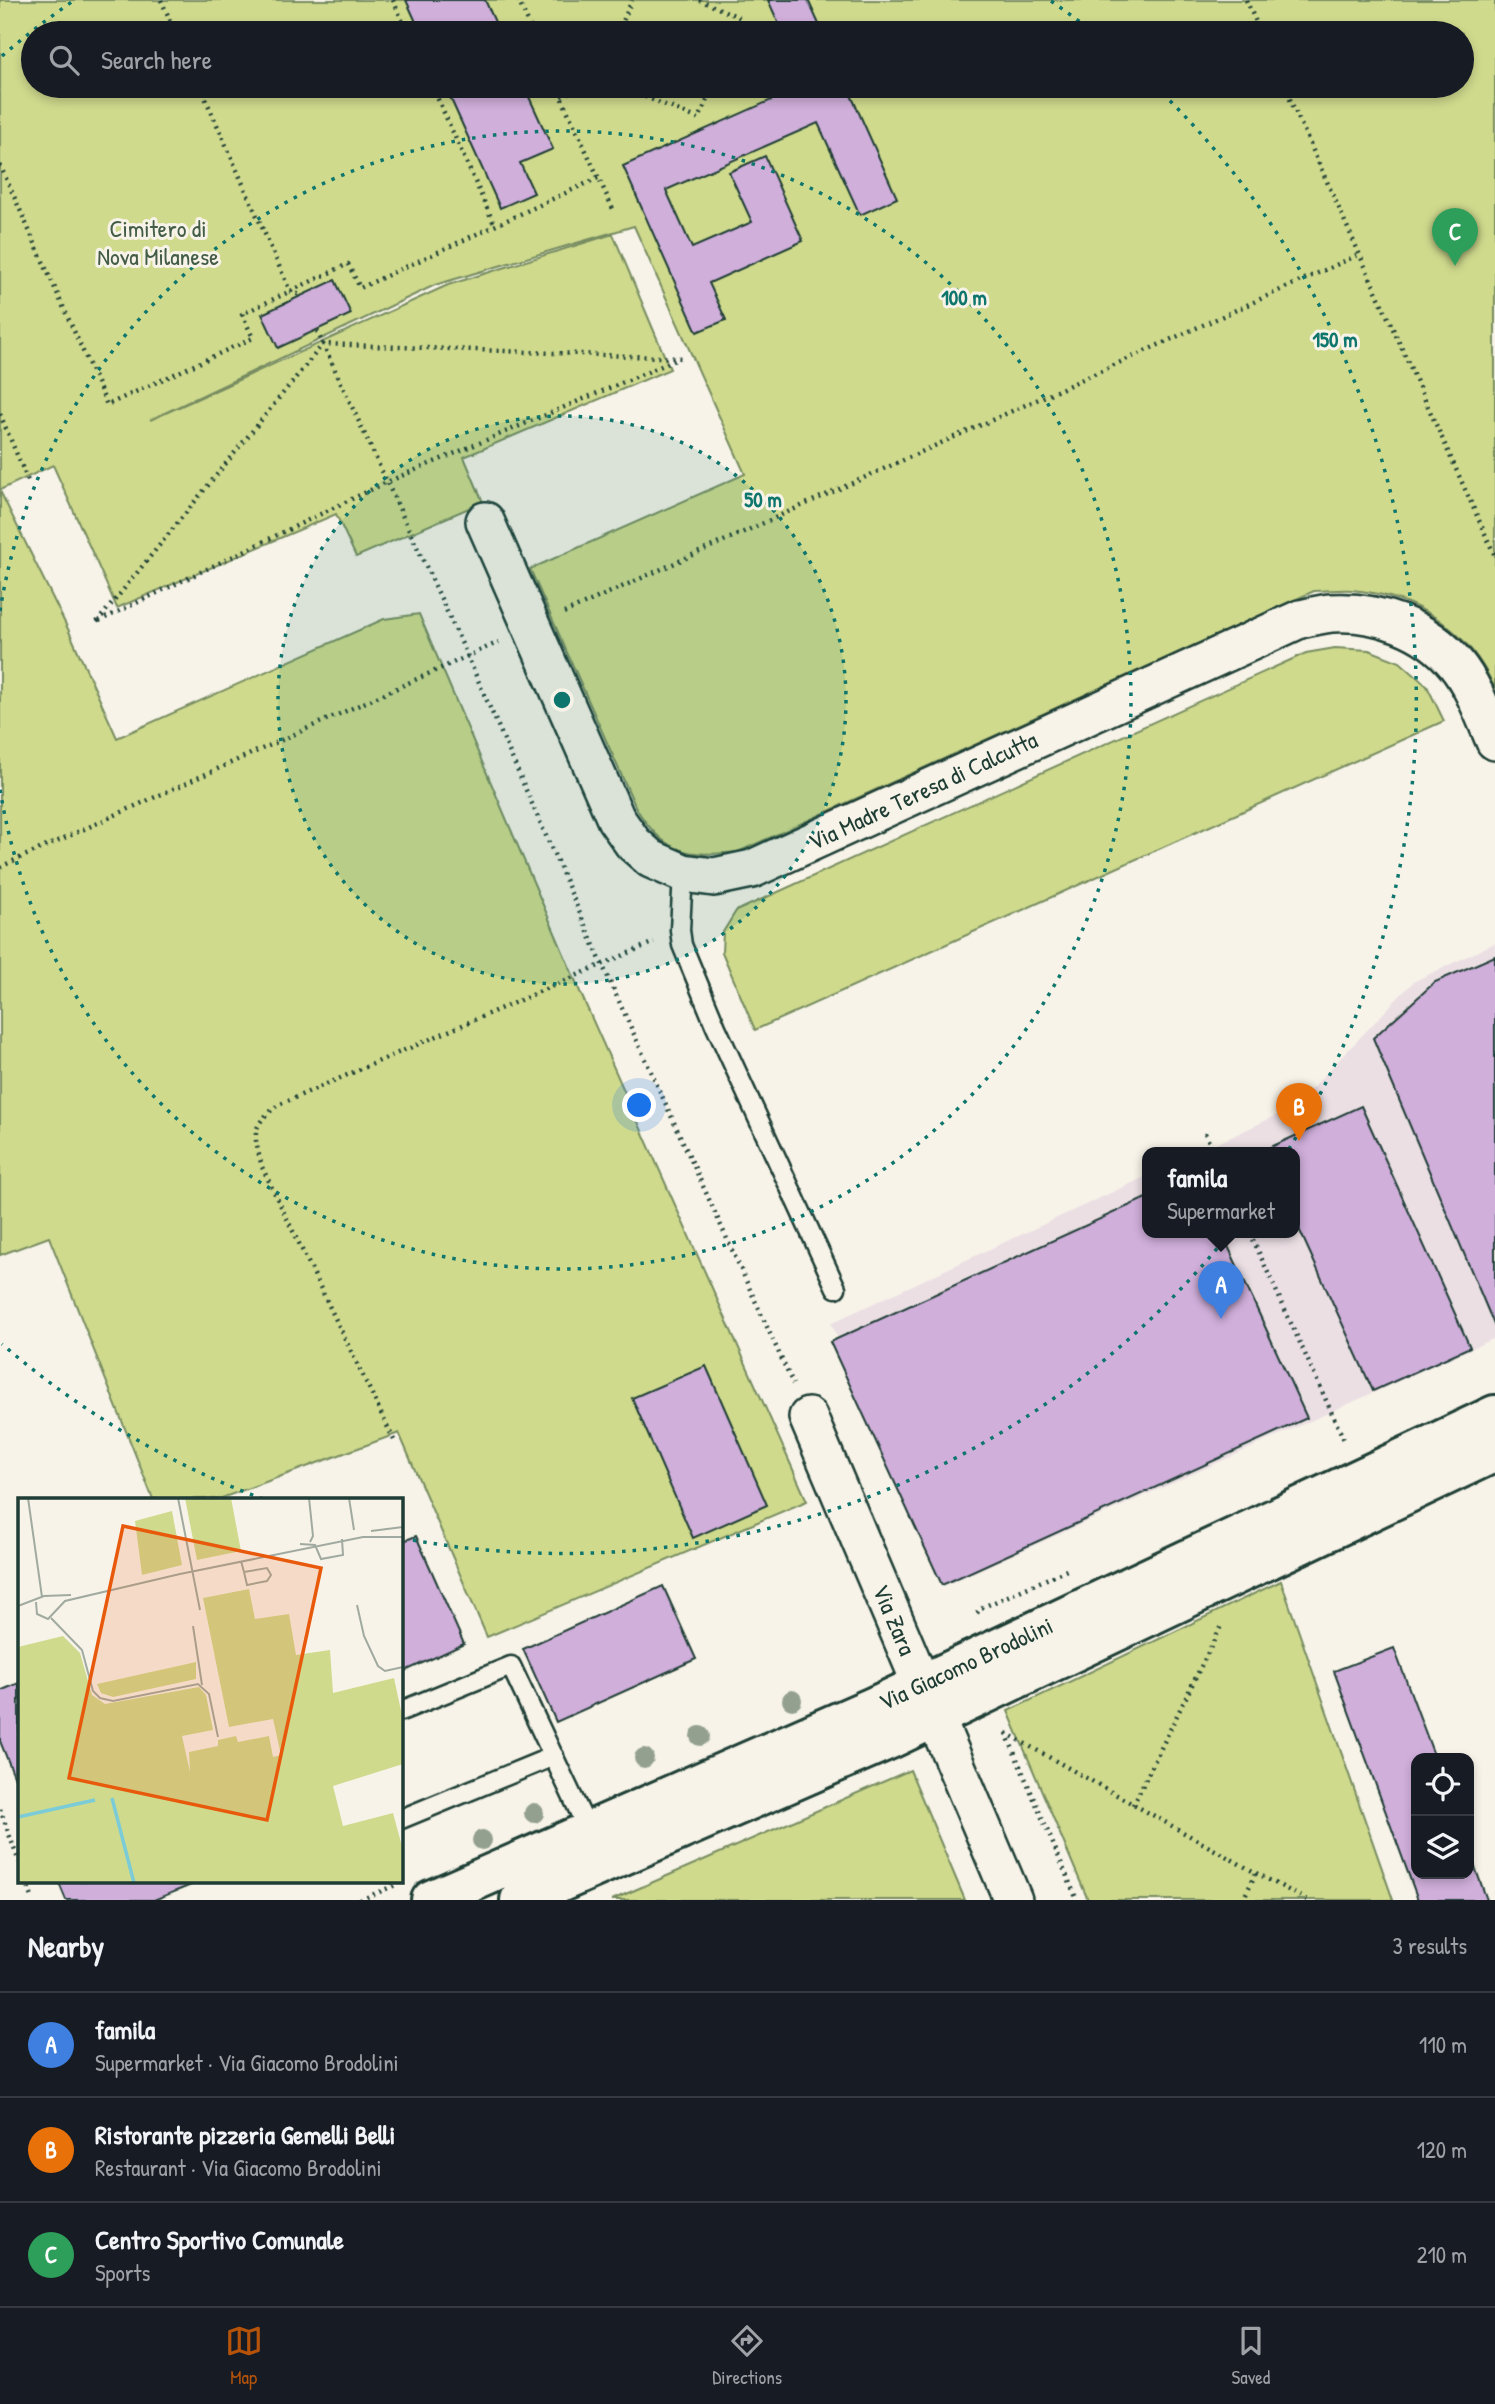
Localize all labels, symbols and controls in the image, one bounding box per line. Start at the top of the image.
search box [21,21,1474,98]
icon: search [45,41,83,79]
text: Search here [101,42,212,77]
pin: C [1432,208,1478,266]
park label: Cimitero di Nova Milanese [97,212,219,272]
text: 100 m [941,283,987,312]
text: 150 m [1312,325,1358,354]
text: 50 m [744,485,782,514]
centre of rings [550,688,574,712]
street label: Via Madre Teresa di Calcutta [803,723,1042,857]
pin: B [1276,1083,1322,1141]
your location [622,1088,656,1122]
popup [1142,1147,1300,1238]
text: famila [1167,1160,1227,1195]
text: Supermarket [1167,1195,1275,1226]
pin: A [1198,1261,1244,1319]
inset map [18,1498,402,1882]
street label: Via Zara [866,1579,924,1660]
street label: Via Giacomo Brodolini [873,1609,1058,1717]
map controls [1411,1753,1474,1879]
button: locate [1411,1753,1474,1816]
button: layers [1411,1816,1474,1879]
text: Nearby [28,1926,104,1966]
text: 3 results [1392,1930,1467,1961]
text: famila [95,2012,155,2047]
text: A [45,2029,57,2060]
text: 110 m [1419,2029,1467,2060]
text: Supermarket · Via Giacomo Brodolini [95,2047,399,2078]
text: Ristorante pizzeria Gemelli Belli [95,2117,395,2152]
text: B [45,2134,57,2165]
text: 120 m [1417,2134,1467,2165]
text: Restaurant · Via Giacomo Brodolini [95,2152,382,2183]
text: Centro Sportivo Comunale [95,2222,344,2257]
text: C [45,2239,57,2270]
text: 210 m [1417,2239,1467,2270]
text: Sports [95,2257,150,2288]
tab: Map [225,2322,263,2390]
tab: Directions [712,2322,782,2390]
tab: Saved [1232,2322,1270,2390]

